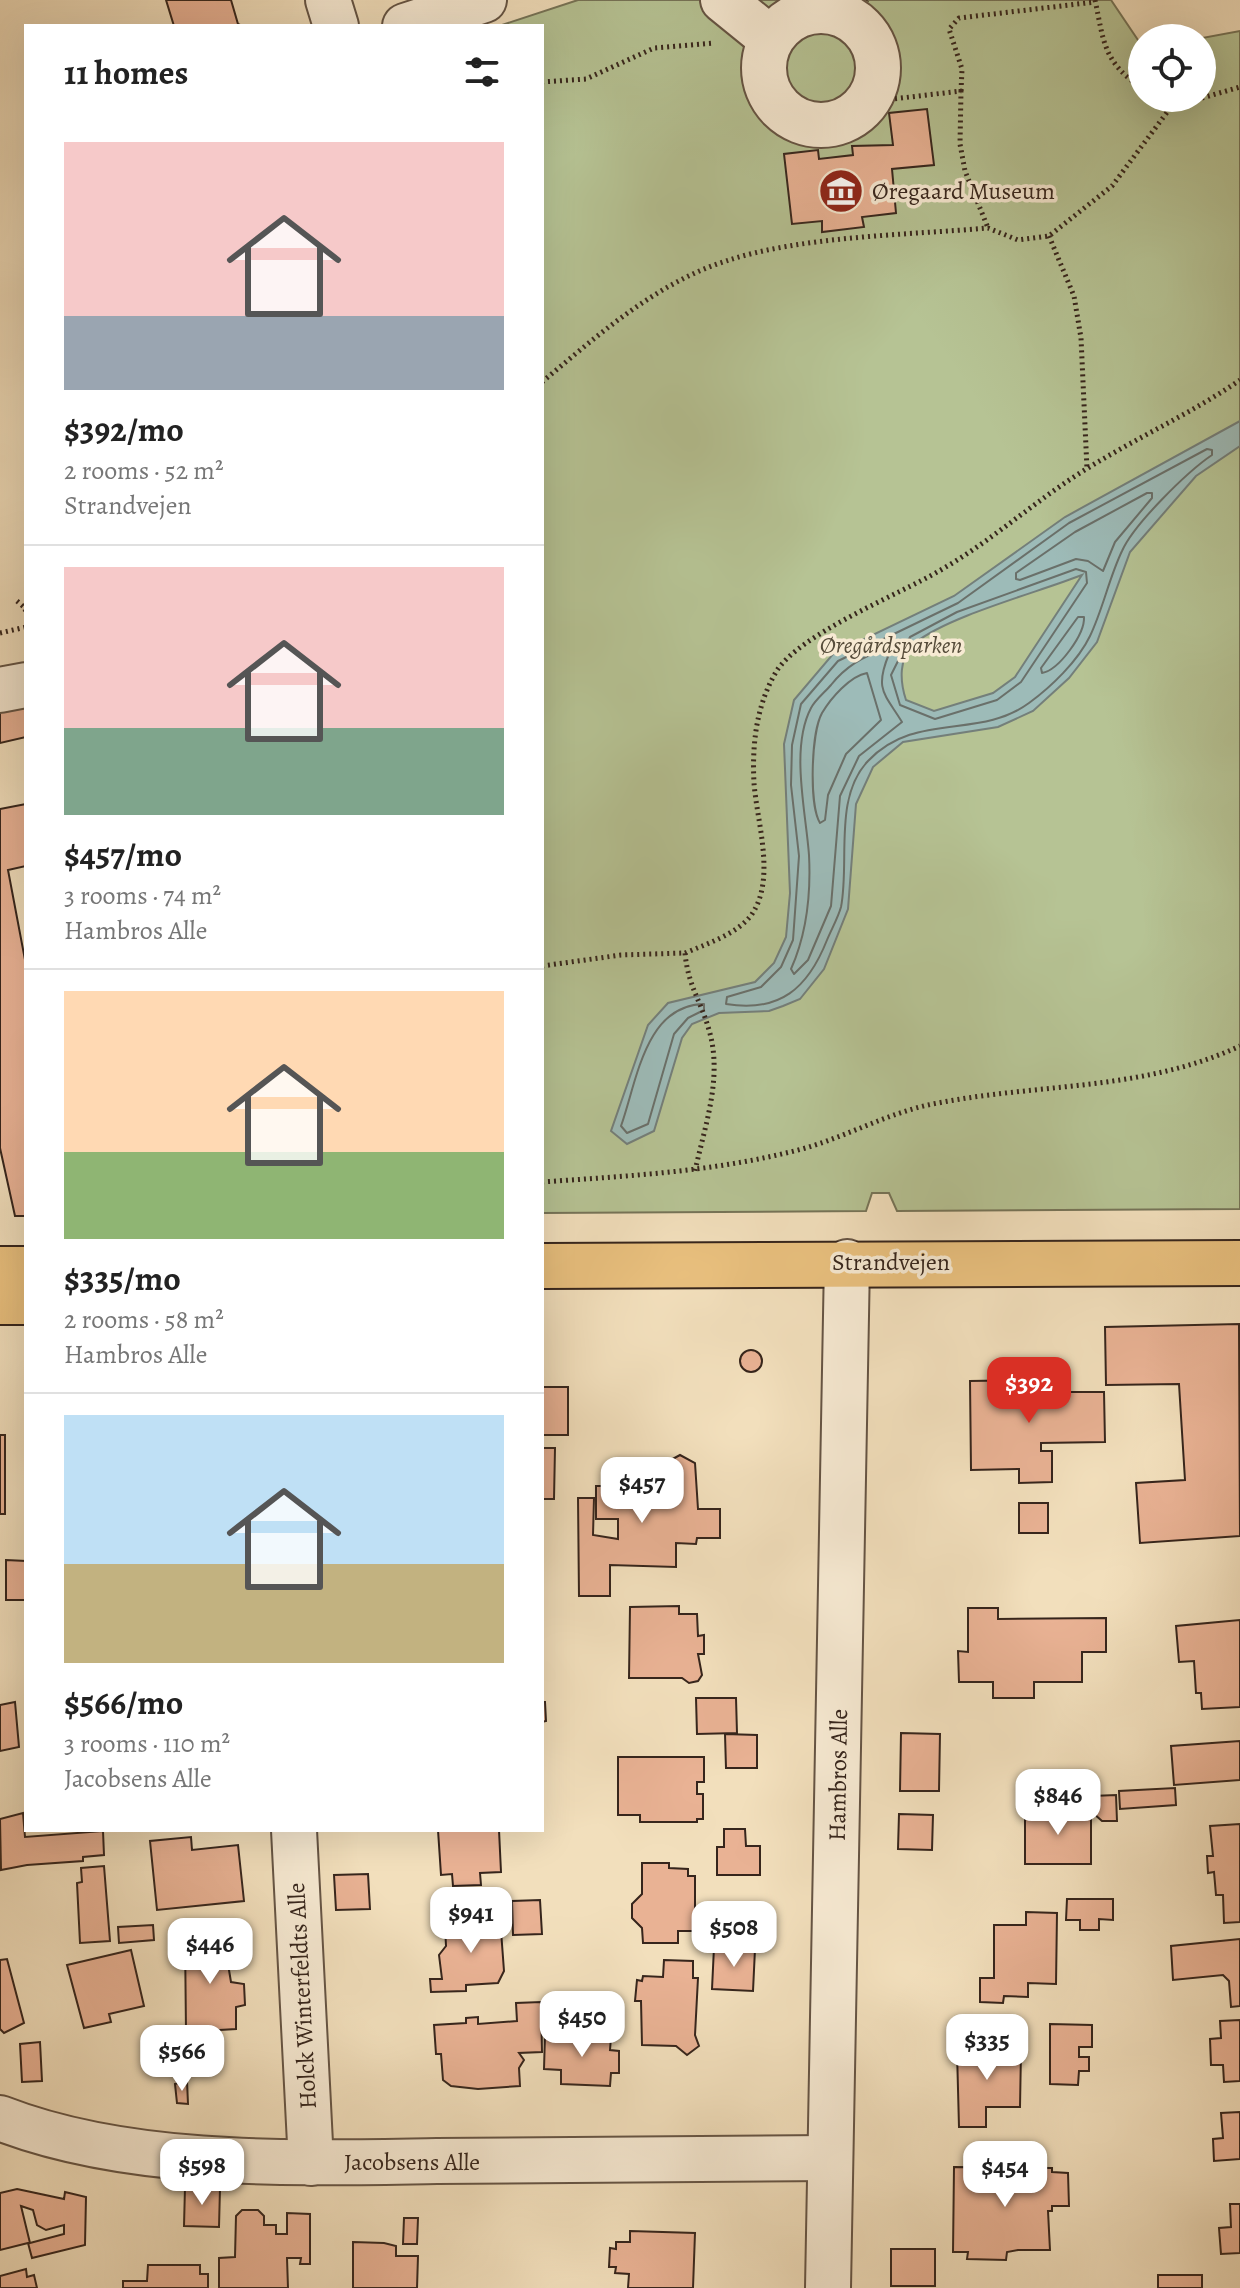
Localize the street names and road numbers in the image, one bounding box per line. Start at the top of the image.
street label: Strandvejen [832,1246,950,1278]
street label: Hambros Alle [821,1709,855,1841]
street label: Holck Winterfeldts Alle [280,1882,324,2110]
street label: Jacobsens Alle [344,2146,480,2178]

